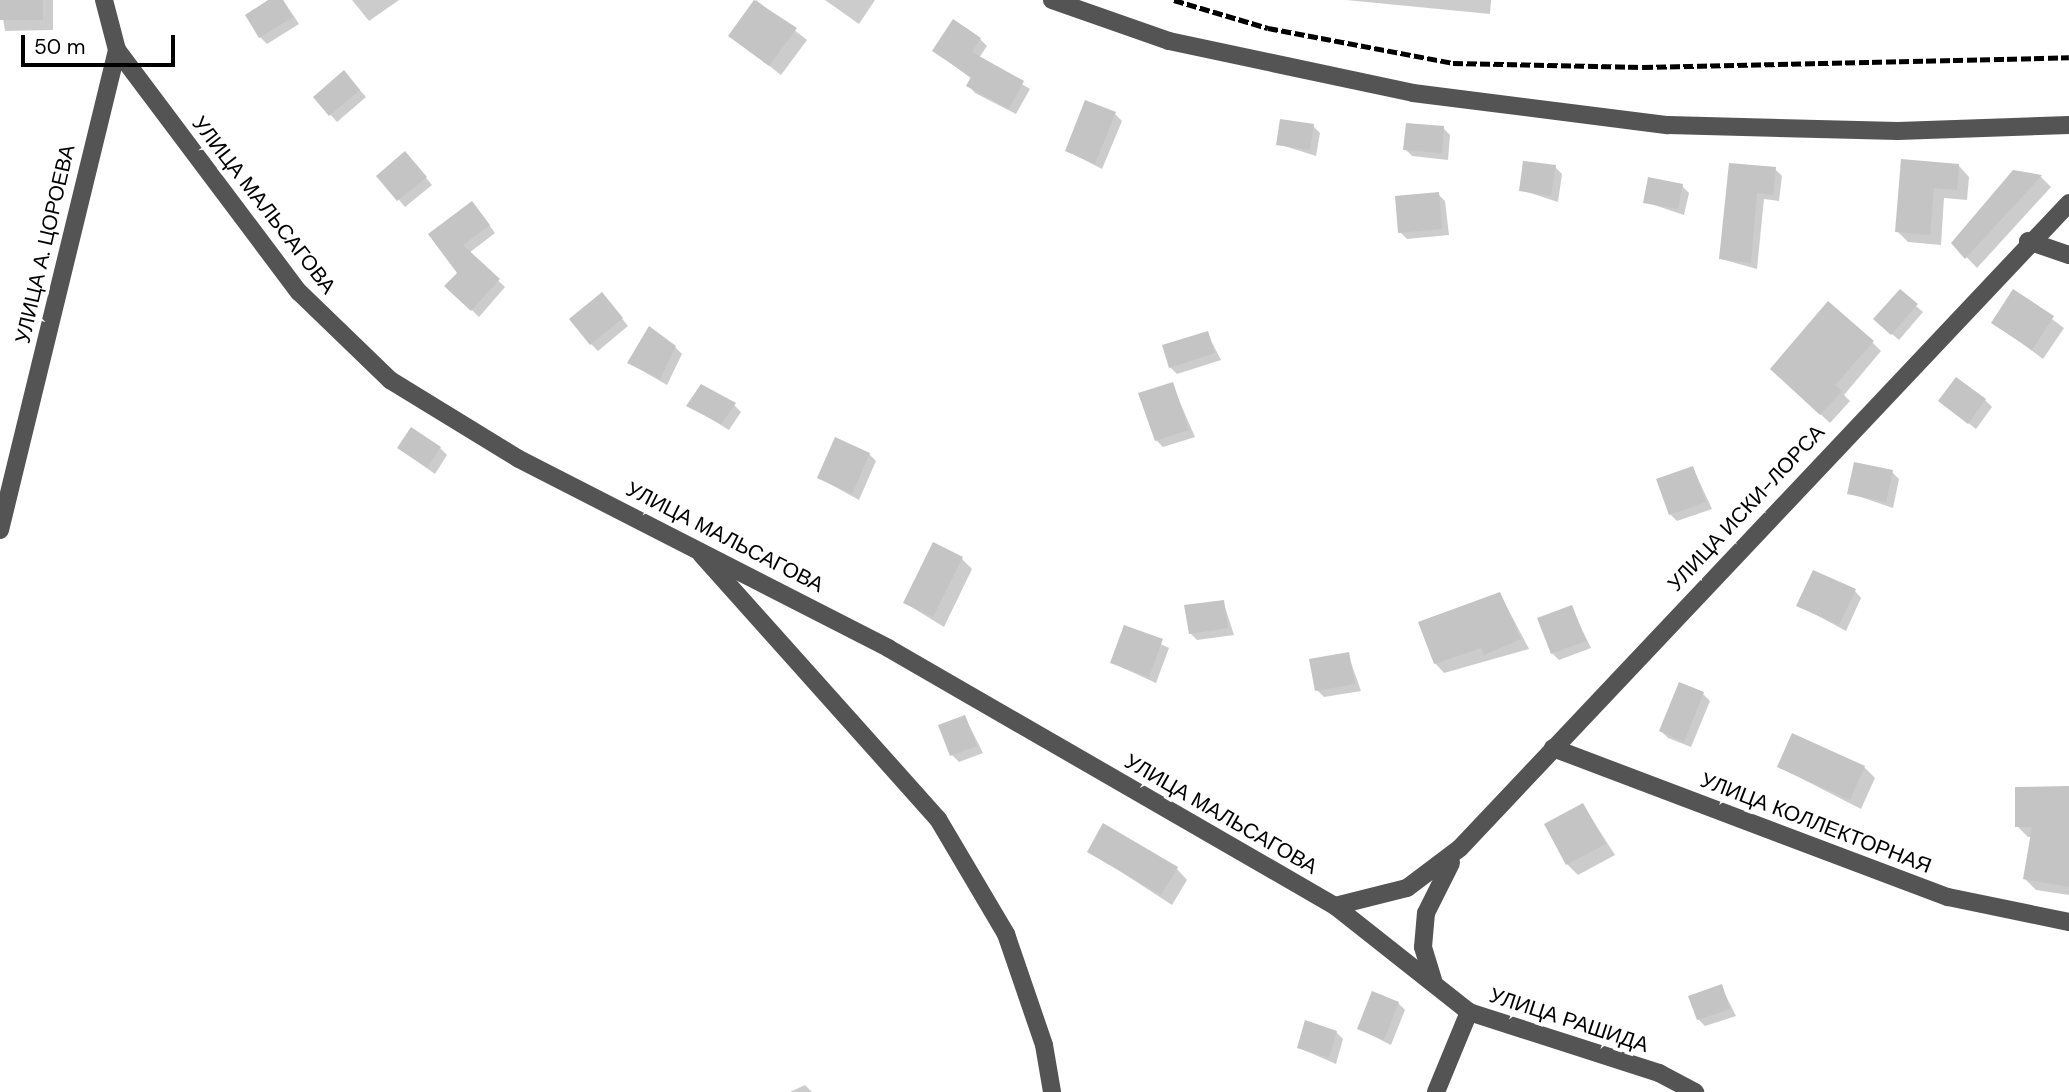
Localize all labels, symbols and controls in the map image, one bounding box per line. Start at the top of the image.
scale bar [24,21,178,65]
text: 50 m [34,33,85,61]
street label: УЛИЦА МАЛЬСАГОВА [187,111,341,299]
street label: УЛИЦА А. ЦОРОЕВА [10,142,80,346]
street label: УЛИЦА ИСКИ-ЛОРСА [1662,420,1830,596]
street label: УЛИЦА МАЛЬСАГОВА [622,476,828,598]
street label: УЛИЦА МАЛЬСАГОВА [1120,749,1322,879]
street label: УЛИЦА КОЛЛЕКТОРНАЯ [1697,767,1935,879]
street label: УЛИЦА РАШИДА [1486,982,1652,1058]

